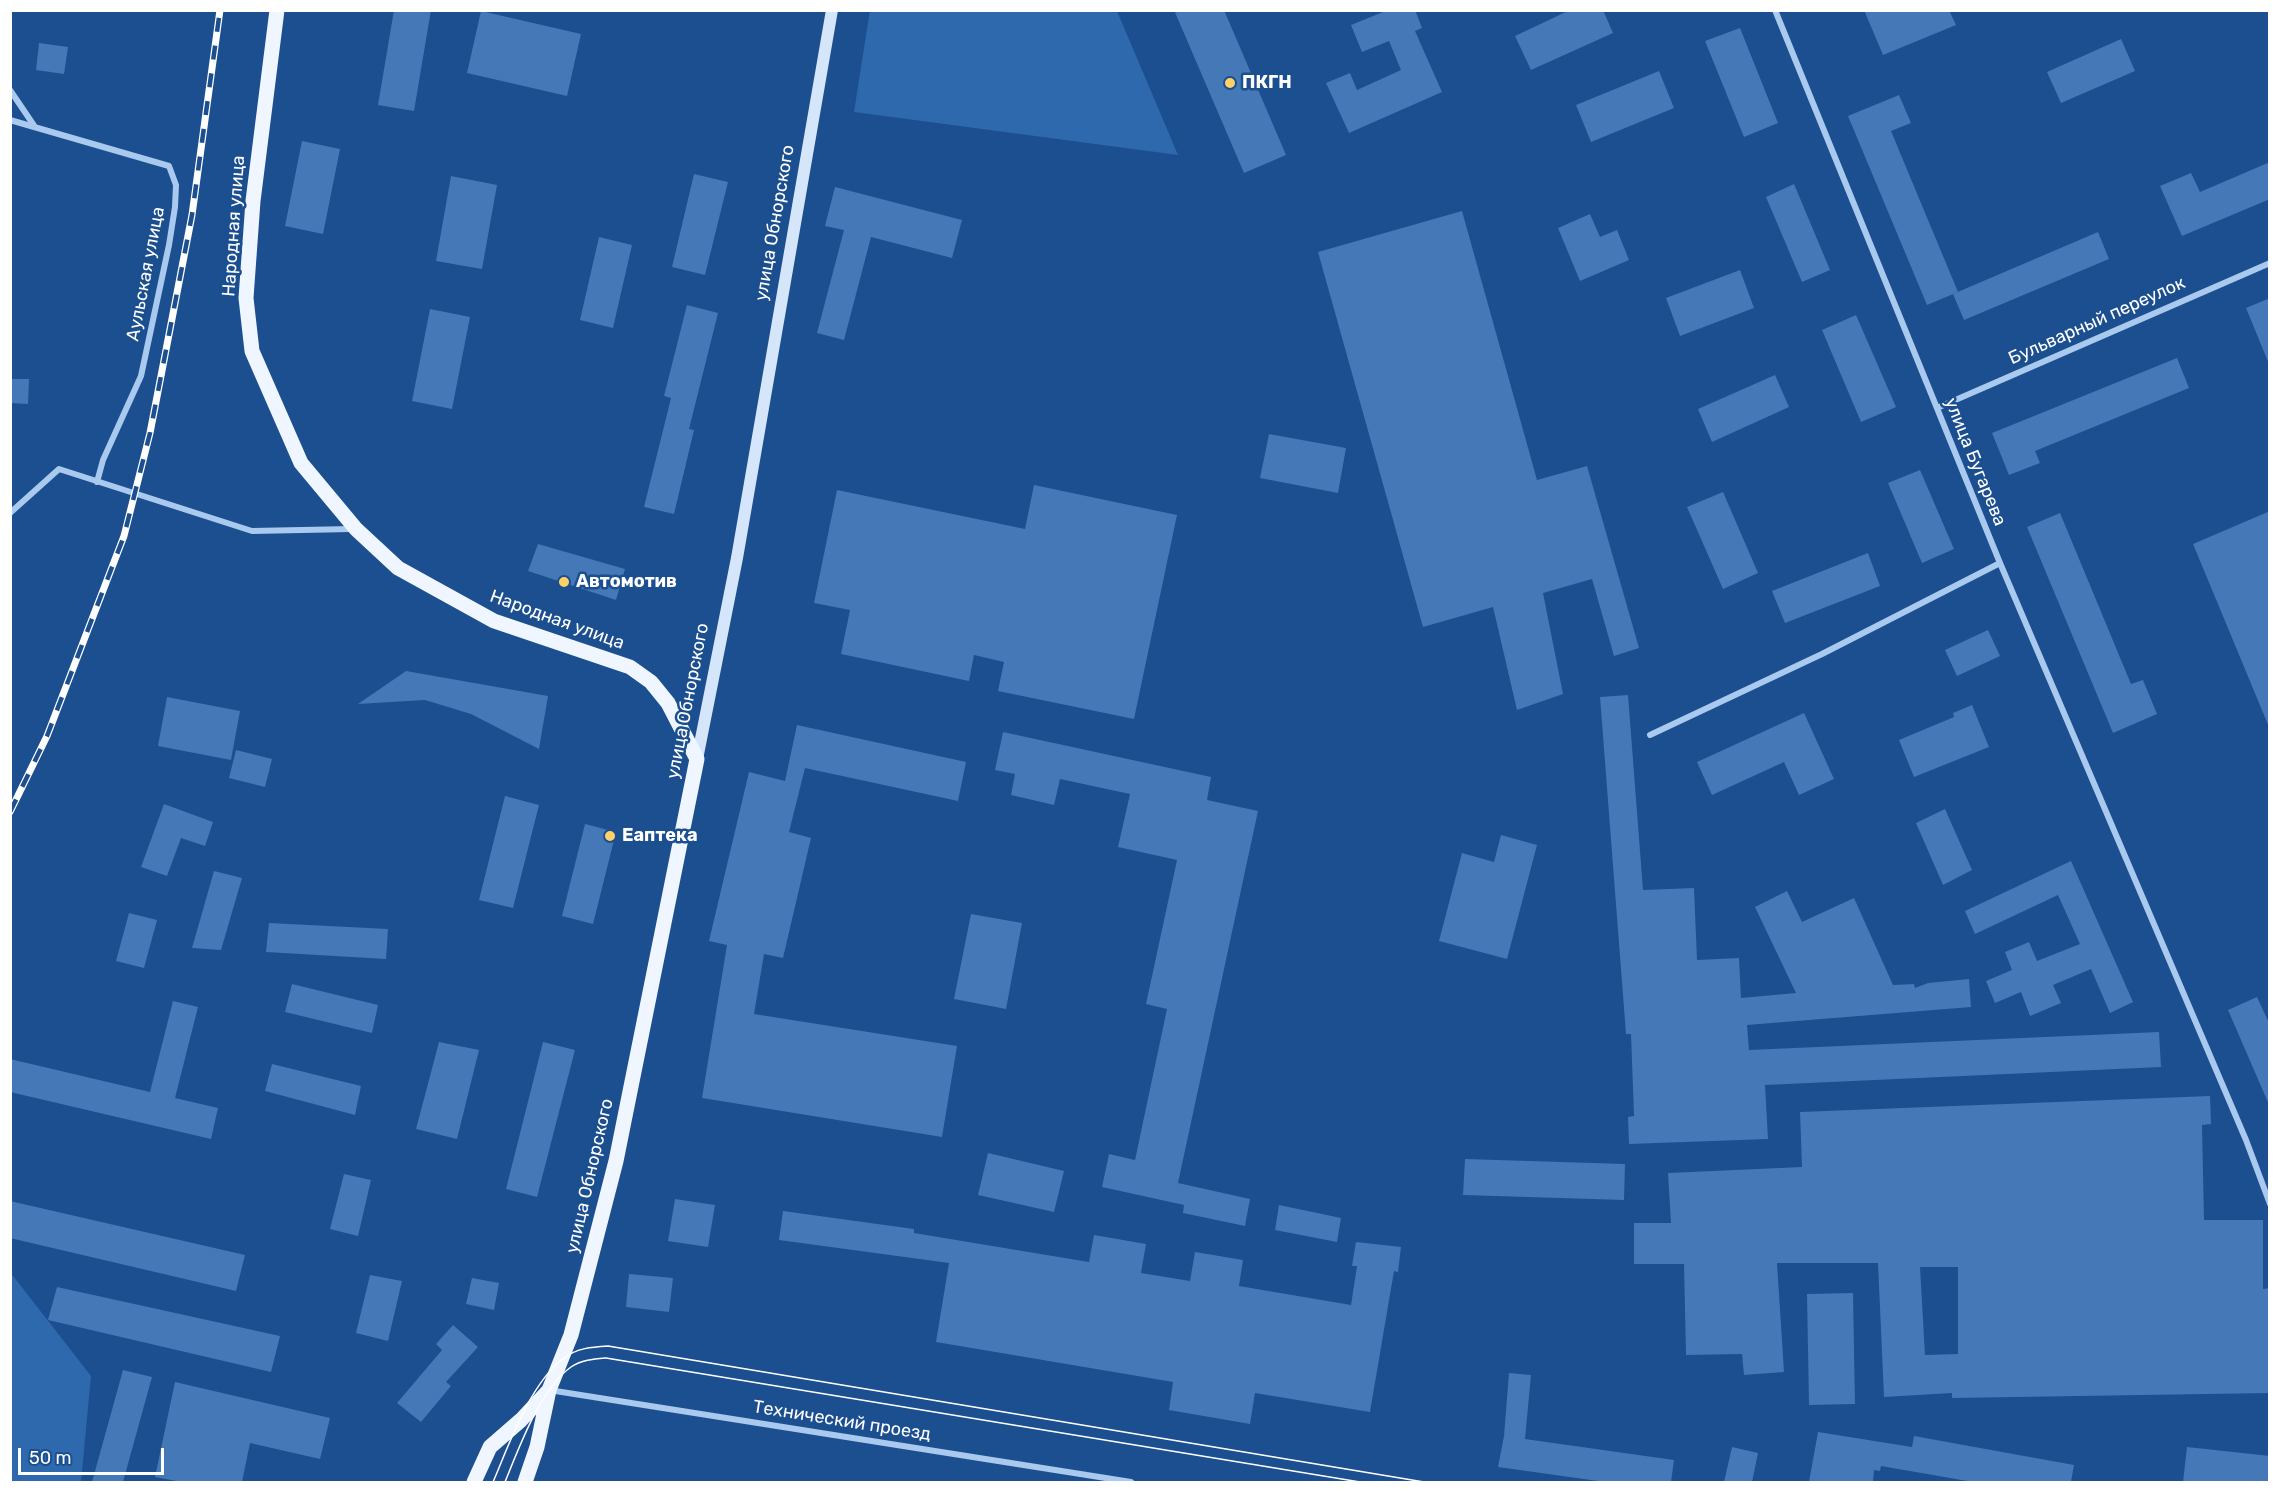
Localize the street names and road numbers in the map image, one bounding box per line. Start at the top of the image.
street label: улица Обнорского [751,143,799,303]
street label: Народная улица [218,155,250,297]
street label: Аульская улица [122,205,170,343]
street label: Бульварный переулок [2005,272,2189,370]
street label: улица Бугарева [1939,395,2011,529]
street label: Народная улица [487,586,627,654]
street label: улица Обнорского [662,621,714,781]
street label: улица Обнорского [562,1096,618,1256]
street label: Технический проезд [751,1396,933,1446]

